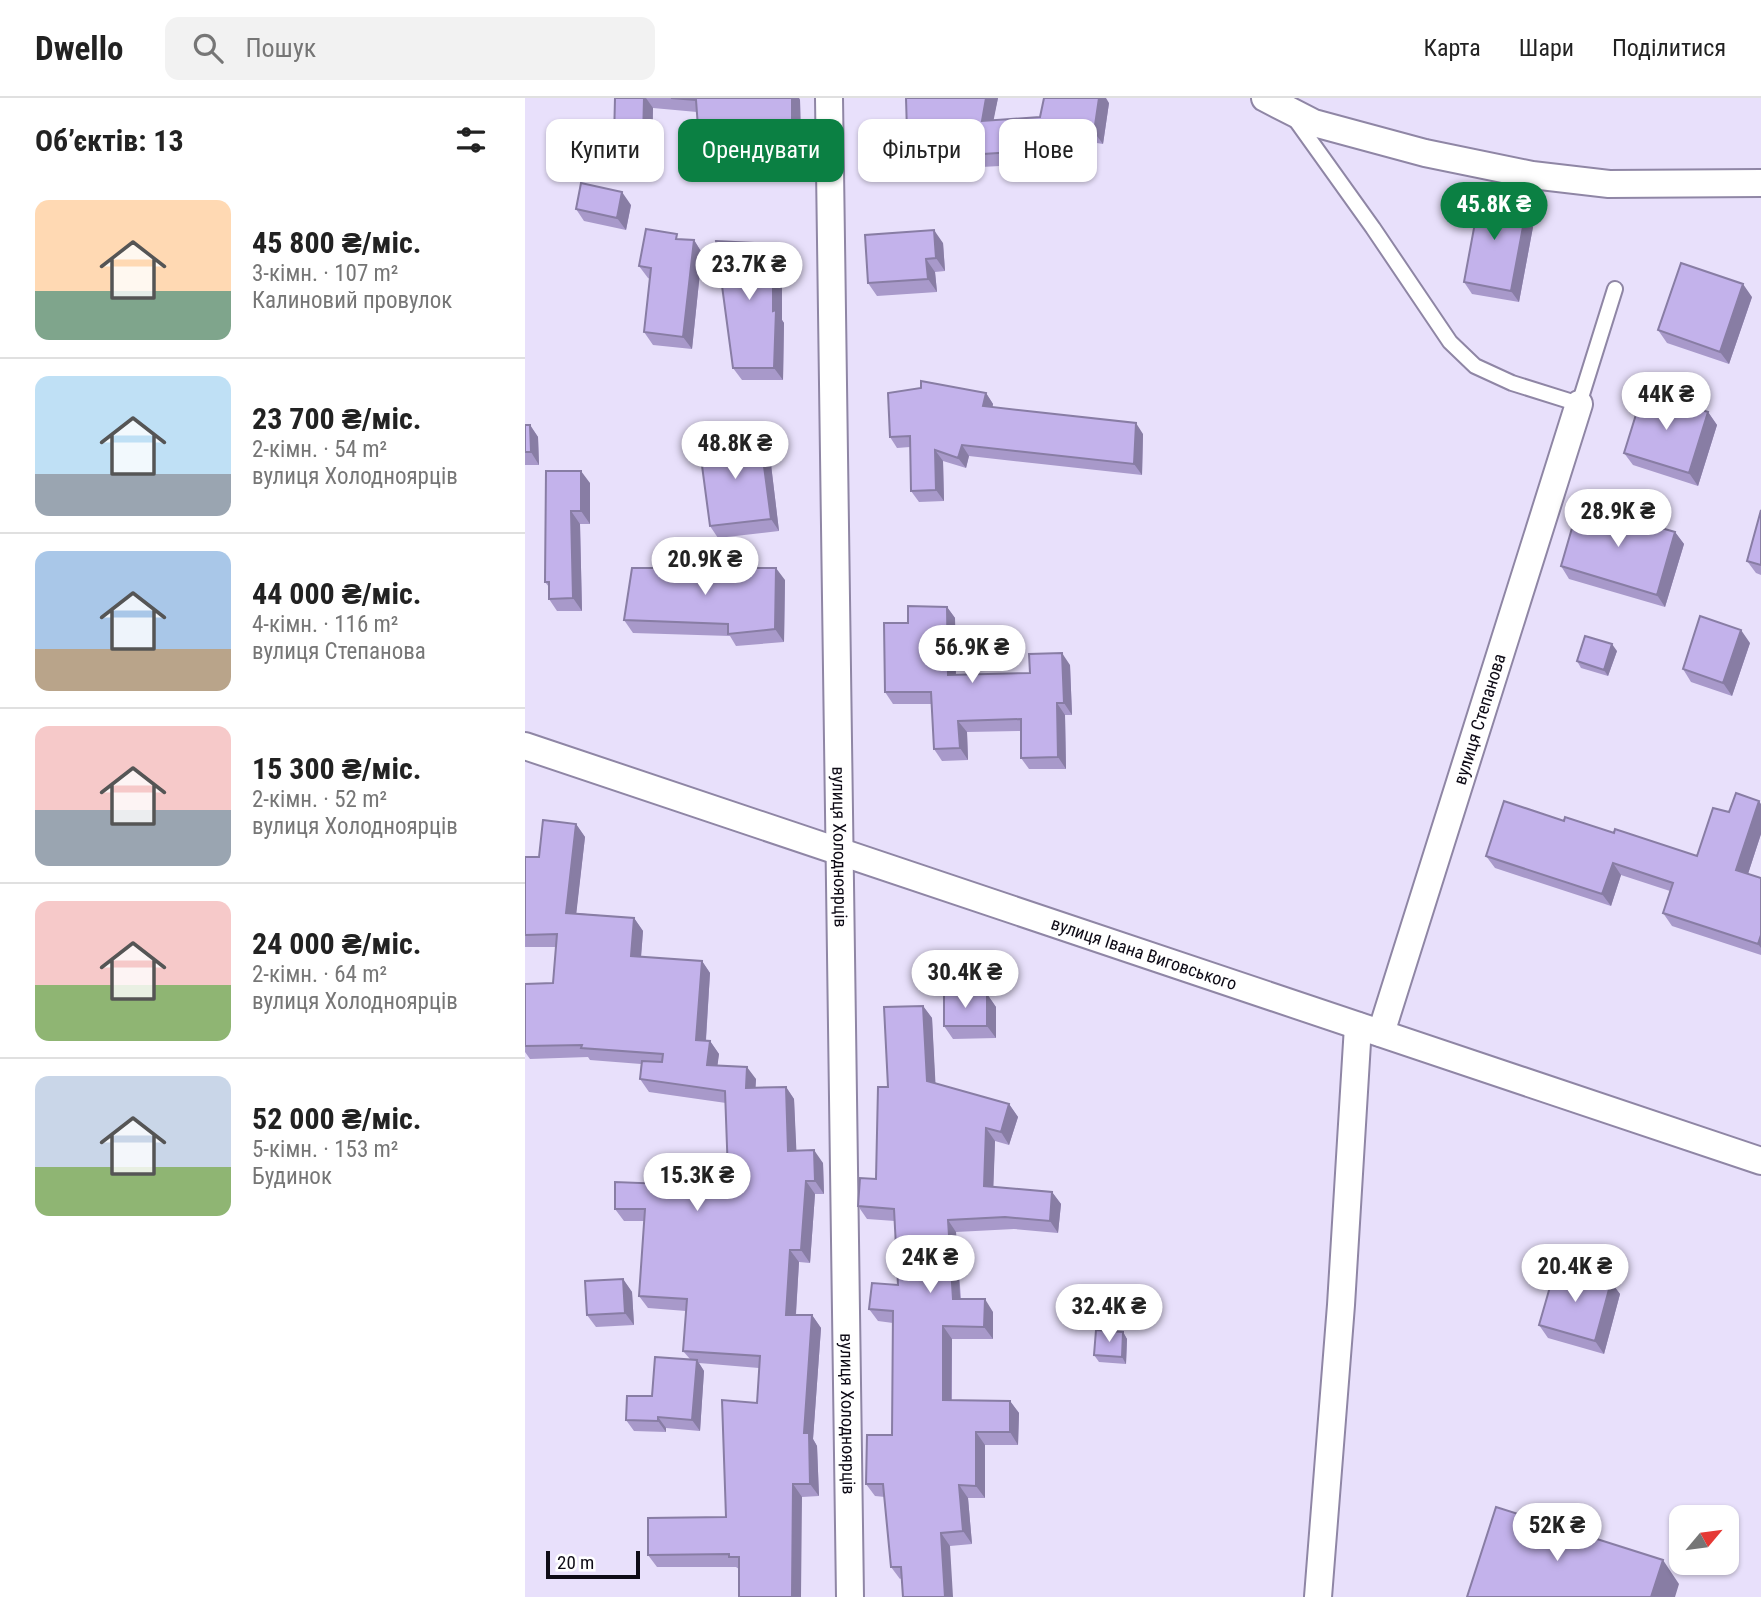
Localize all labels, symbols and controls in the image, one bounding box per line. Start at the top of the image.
search box [165,17,655,80]
text: Dwello [35,29,123,68]
icon: search [189,29,227,67]
text: Пошук [245,33,316,63]
text: Карта [1423,34,1481,62]
text: Шари [1519,34,1574,62]
text: Поділитися [1612,34,1726,62]
chip: Купити [546,119,664,182]
chip: Орендувати [678,119,844,182]
chip: Фільтри [858,119,985,182]
chip: Нове [999,119,1097,182]
icon: filters [452,121,490,159]
text: Об’єктів: 13 [35,123,184,158]
pin: 45.8K ₴ [1429,183,1559,242]
text: 45.8K ₴ [1457,191,1531,218]
text: 45 800 ₴/міс. [252,225,422,260]
icon: home [91,228,175,312]
pin: 23.7K ₴ [684,242,814,302]
text: 23.7K ₴ [712,251,786,278]
text: 3-кімн. · 107 m² [252,260,398,287]
text: Калиновий провулок [252,287,452,314]
pin: 44K ₴ [1617,372,1715,432]
text: 44K ₴ [1638,381,1694,408]
text: 23 700 ₴/міс. [252,401,422,436]
icon: home [91,404,175,488]
pin: 48.8K ₴ [670,422,800,481]
text: 48.8K ₴ [698,430,772,457]
text: 2-кімн. · 54 m² [252,436,387,463]
text: вулиця Холодноярців [252,463,458,490]
pin: 28.9K ₴ [1553,490,1683,549]
text: 28.9K ₴ [1581,498,1655,525]
pin: 20.9K ₴ [640,538,770,597]
text: 20.9K ₴ [668,546,742,573]
text: 44 000 ₴/міс. [252,576,422,611]
icon: home [91,579,175,663]
text: 4-кімн. · 116 m² [252,611,398,638]
pin: 56.9K ₴ [907,626,1037,685]
text: 56.9K ₴ [935,634,1009,661]
text: вулиця Степанова [252,638,426,665]
street label: вулиця Степанова [1449,651,1510,787]
text: 15 300 ₴/міс. [252,751,422,786]
icon: home [91,754,175,838]
street label: вулиця Холодноярців [828,766,852,928]
text: 2-кімн. · 52 m² [252,786,387,813]
text: вулиця Холодноярців [252,813,458,840]
street label: вулиця Івана Виговського [1049,912,1240,994]
text: 24 000 ₴/міс. [252,926,422,961]
icon: home [91,929,175,1013]
pin: 30.4K ₴ [900,950,1030,1010]
text: 30.4K ₴ [928,959,1002,986]
text: 2-кімн. · 64 m² [252,961,387,988]
text: вулиця Холодноярців [252,988,458,1015]
text: 52 000 ₴/міс. [252,1101,422,1136]
icon: home [91,1104,175,1188]
text: 5-кімн. · 153 m² [252,1136,398,1163]
pin: 15.3K ₴ [632,1154,762,1213]
text: 15.3K ₴ [660,1162,734,1189]
text: Будинок [252,1163,332,1190]
pin: 24K ₴ [881,1236,979,1295]
text: 24K ₴ [902,1244,958,1271]
pin: 20.4K ₴ [1510,1244,1640,1304]
text: 20.4K ₴ [1538,1253,1612,1280]
pin: 32.4K ₴ [1044,1284,1174,1344]
text: 32.4K ₴ [1072,1293,1146,1320]
street label: вулиця Холодноярців [836,1333,860,1495]
pin: 52K ₴ [1508,1504,1606,1563]
north arrow [1669,1505,1739,1575]
map controls [1669,1505,1739,1575]
text: 52K ₴ [1529,1512,1585,1539]
scale bar [546,1548,641,1580]
text: 20 m [557,1551,594,1574]

